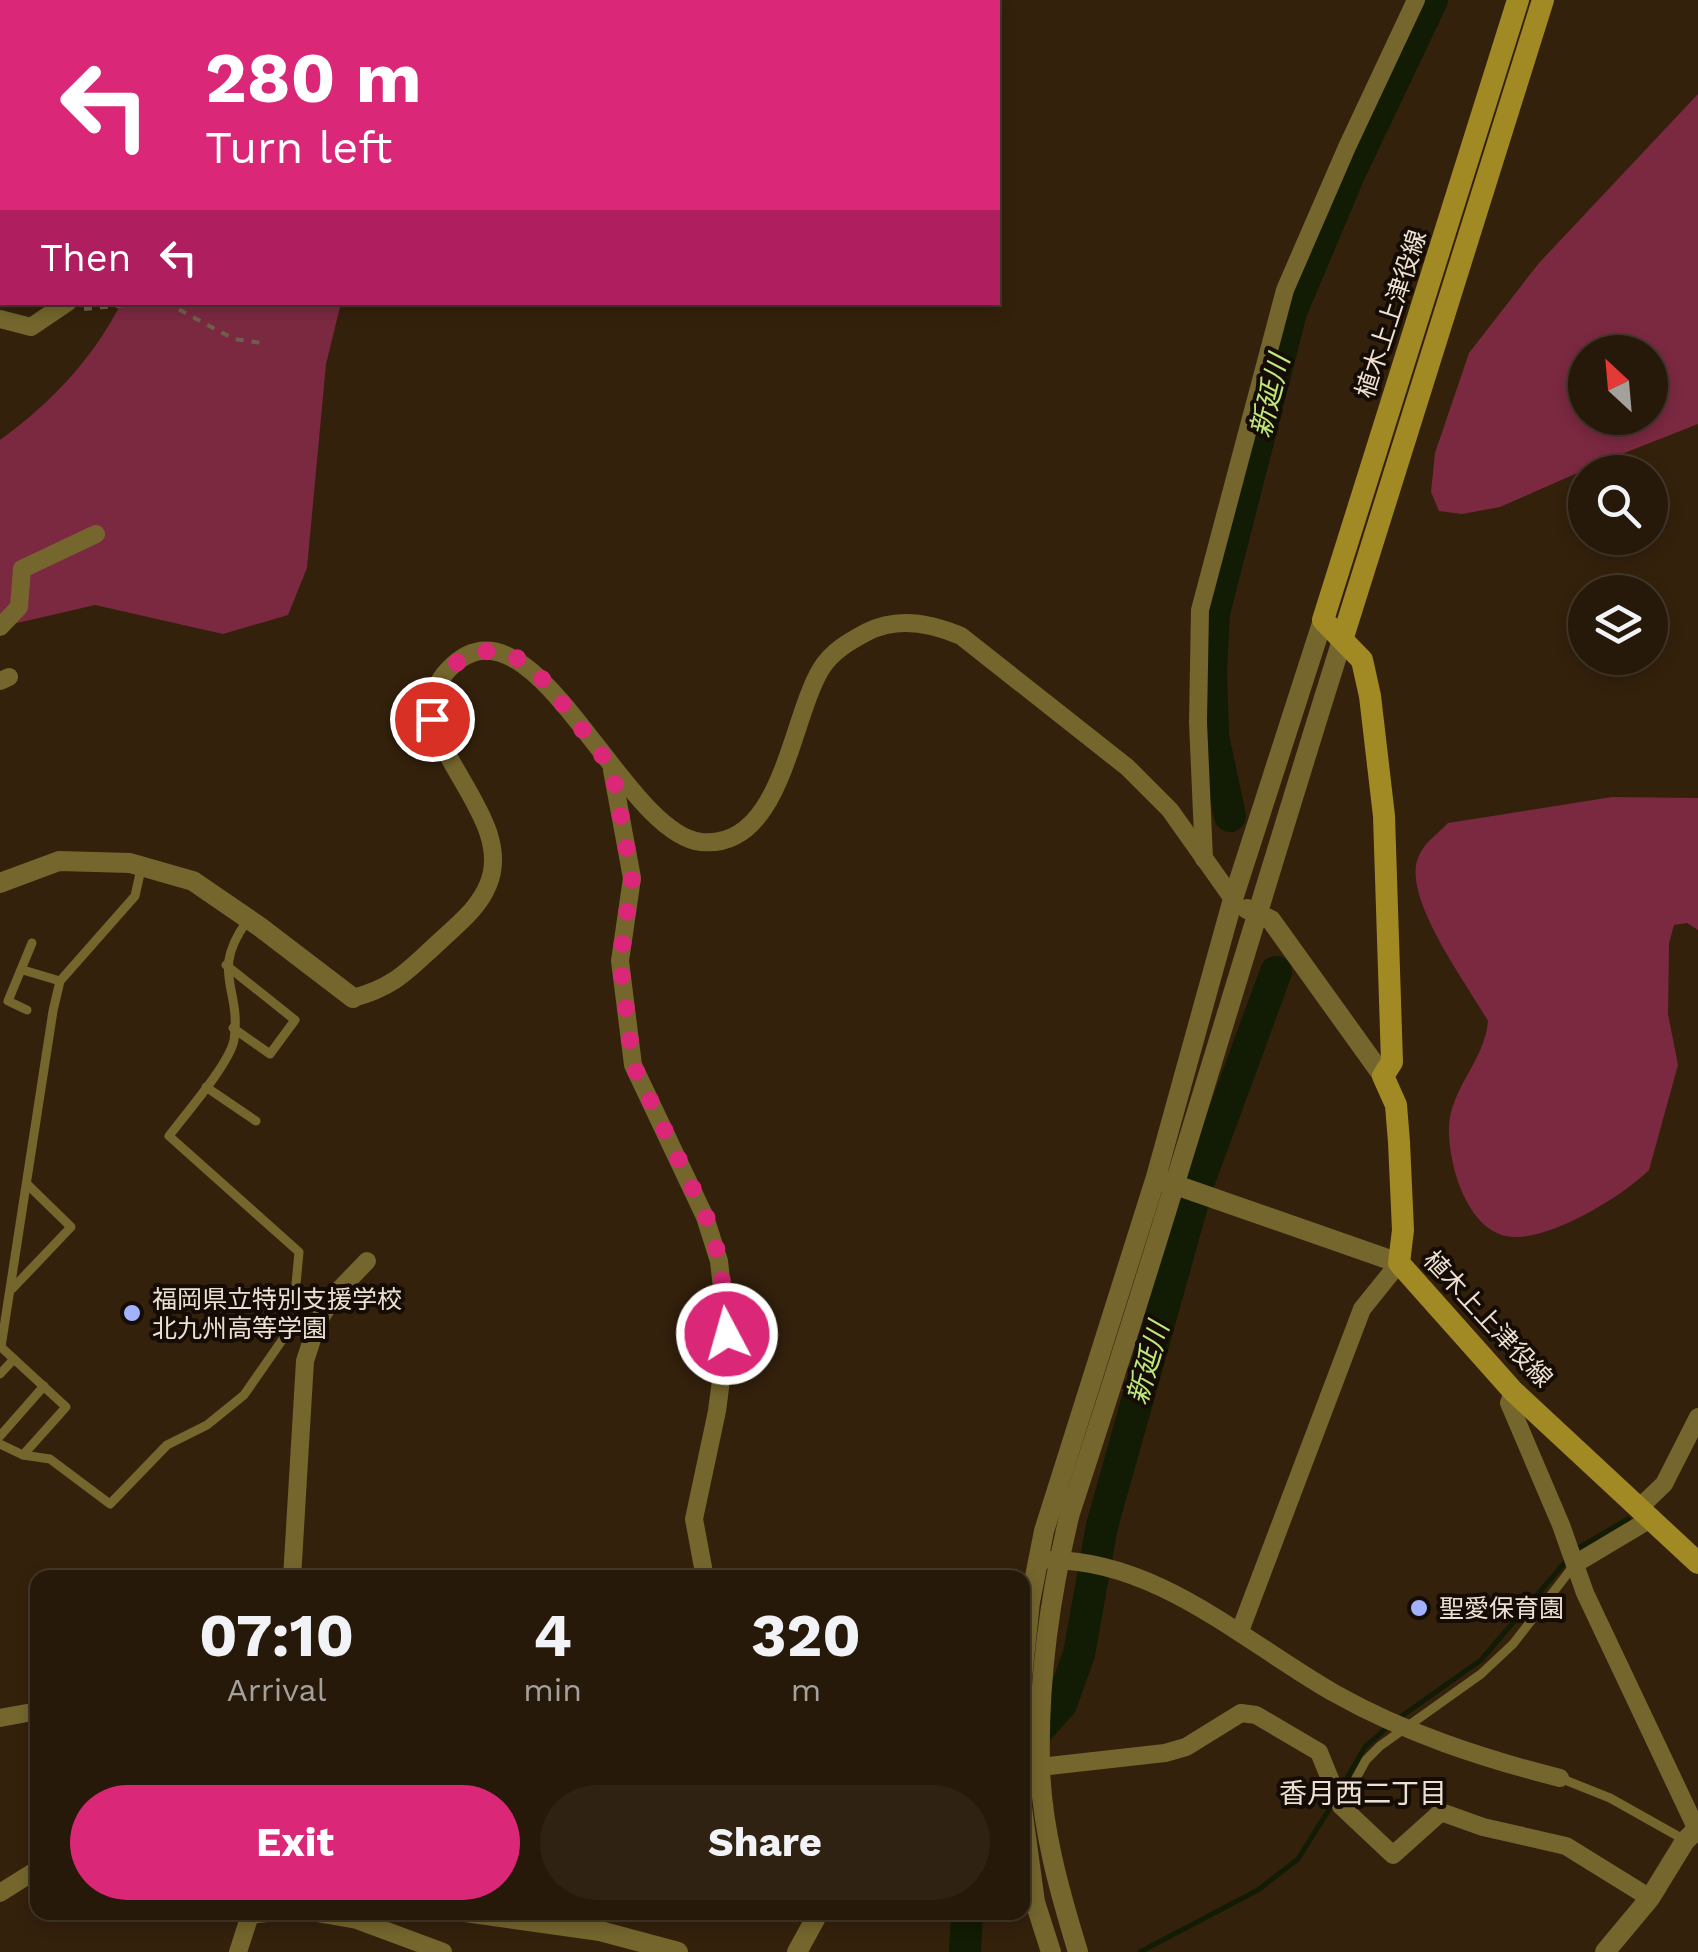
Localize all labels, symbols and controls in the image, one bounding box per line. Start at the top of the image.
text: 280 m [205,37,422,119]
icon: left [40,40,170,170]
text: Turn left [205,121,392,174]
street label: 植木上上津役線 [1350,226,1432,402]
icon: left [151,230,206,285]
text: Then [40,236,131,280]
north arrow [1568,335,1668,435]
map controls [1568,335,1668,675]
water label: 新延川 [1244,348,1297,441]
button: search [1568,455,1668,555]
button: layers [1568,575,1668,675]
pin [390,677,475,762]
icon: arrive [405,692,460,747]
street label: 植木上上津役線 [1418,1245,1558,1393]
position arrow [675,1282,779,1386]
place label: 福岡県立特別支援学校 北九州高等学園 [152,1285,402,1343]
marker: 福岡県立特別支援学校 北九州高等学園 [121,1302,143,1324]
water label: 新延川 [1121,1315,1176,1408]
place label: 聖愛保育園 [1439,1594,1564,1623]
marker: 聖愛保育園 [1408,1597,1430,1619]
text: 07:10 [199,1600,354,1671]
text: 4 [533,1600,572,1671]
text: 320 [751,1600,861,1671]
text: Arrival [227,1671,327,1709]
text: min [523,1671,582,1709]
text: m [791,1671,821,1709]
district label: 香月西二丁目 [1279,1777,1447,1810]
button: Exit [70,1785,520,1900]
button: Share [540,1785,990,1900]

